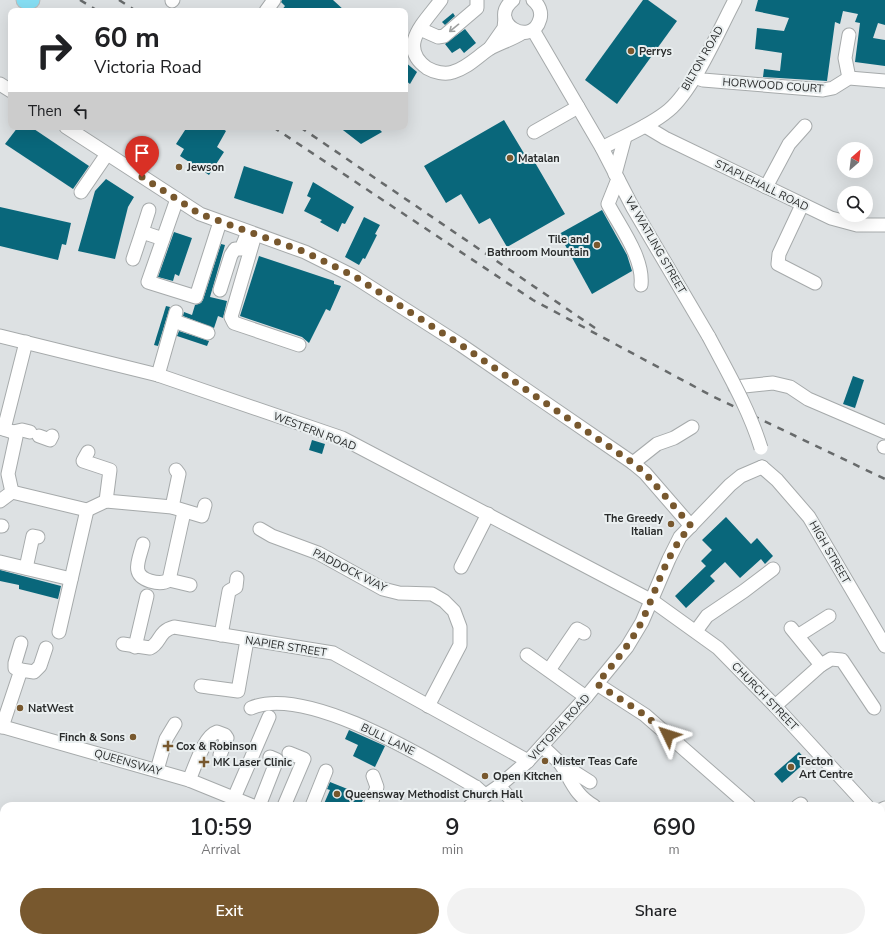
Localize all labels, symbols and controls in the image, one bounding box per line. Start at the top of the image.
text: 60 m [94,19,160,57]
street label: BILTON ROAD [678,23,727,93]
icon: right [28,24,80,76]
one-way arrow [448,24,459,33]
place label: Perrys [639,44,672,59]
marker: Perrys [626,46,636,56]
text: Victoria Road [94,55,202,79]
street label: HORWOOD COURT [722,74,824,97]
icon: left [70,100,92,122]
text: Then [28,101,62,121]
pin [125,136,159,177]
icon: arrive [131,142,153,164]
north arrow [837,142,873,178]
map controls [837,142,873,222]
place label: Matalan [518,151,560,166]
marker: Matalan [505,153,515,163]
street label: STAPLEHALL ROAD [712,156,811,215]
place label: Jewson [186,160,224,175]
marker: Jewson [174,162,184,172]
button: search [837,186,873,222]
street label: V4 WATLING STREET [621,193,690,297]
place label: Tile and Bathroom Mountain [487,232,589,260]
marker: Tile and Bathroom Mountain [592,240,602,250]
street label: WESTERN ROAD [271,409,359,454]
place label: The Greedy Italian [604,511,663,539]
street label: HIGH STREET [806,518,854,587]
marker: The Greedy Italian [666,519,676,529]
street label: PADDOCK WAY [310,545,390,596]
street label: NAPIER STREET [244,633,328,660]
street label: CHURCH STREET [728,659,801,734]
street label: VICTORIA ROAD [525,691,593,765]
place label: NatWest [28,701,74,716]
marker: NatWest [15,703,25,713]
position arrow [647,714,689,756]
street label: BULL LANE [358,720,417,759]
place label: Finch & Sons [59,730,125,745]
marker: Finch & Sons [128,732,138,742]
place label: Cox & Robinson [176,739,257,754]
marker: Cox & Robinson [163,741,173,751]
street label: QUEENSWAY [92,746,164,779]
place label: Mister Teas Cafe [553,754,638,769]
place label: Tecton Art Centre [799,754,853,782]
place label: MK Laser Clinic [213,755,293,770]
marker: MK Laser Clinic [198,756,210,768]
marker: Mister Teas Cafe [540,756,550,766]
marker: Tecton Art Centre [786,762,796,772]
place label: Open Kitchen [493,769,562,784]
marker: Open Kitchen [480,771,490,781]
place label: Queensway Methodist Church Hall [345,787,523,802]
marker: Queensway Methodist Church Hall [332,789,342,799]
text: 10:59 [189,811,253,843]
text: 9 [445,811,460,843]
text: 690 [653,811,696,843]
text: Arrival [201,841,240,859]
text: min [442,841,463,859]
text: m [669,841,680,859]
button: Exit [20,888,439,934]
button: Share [447,888,865,934]

